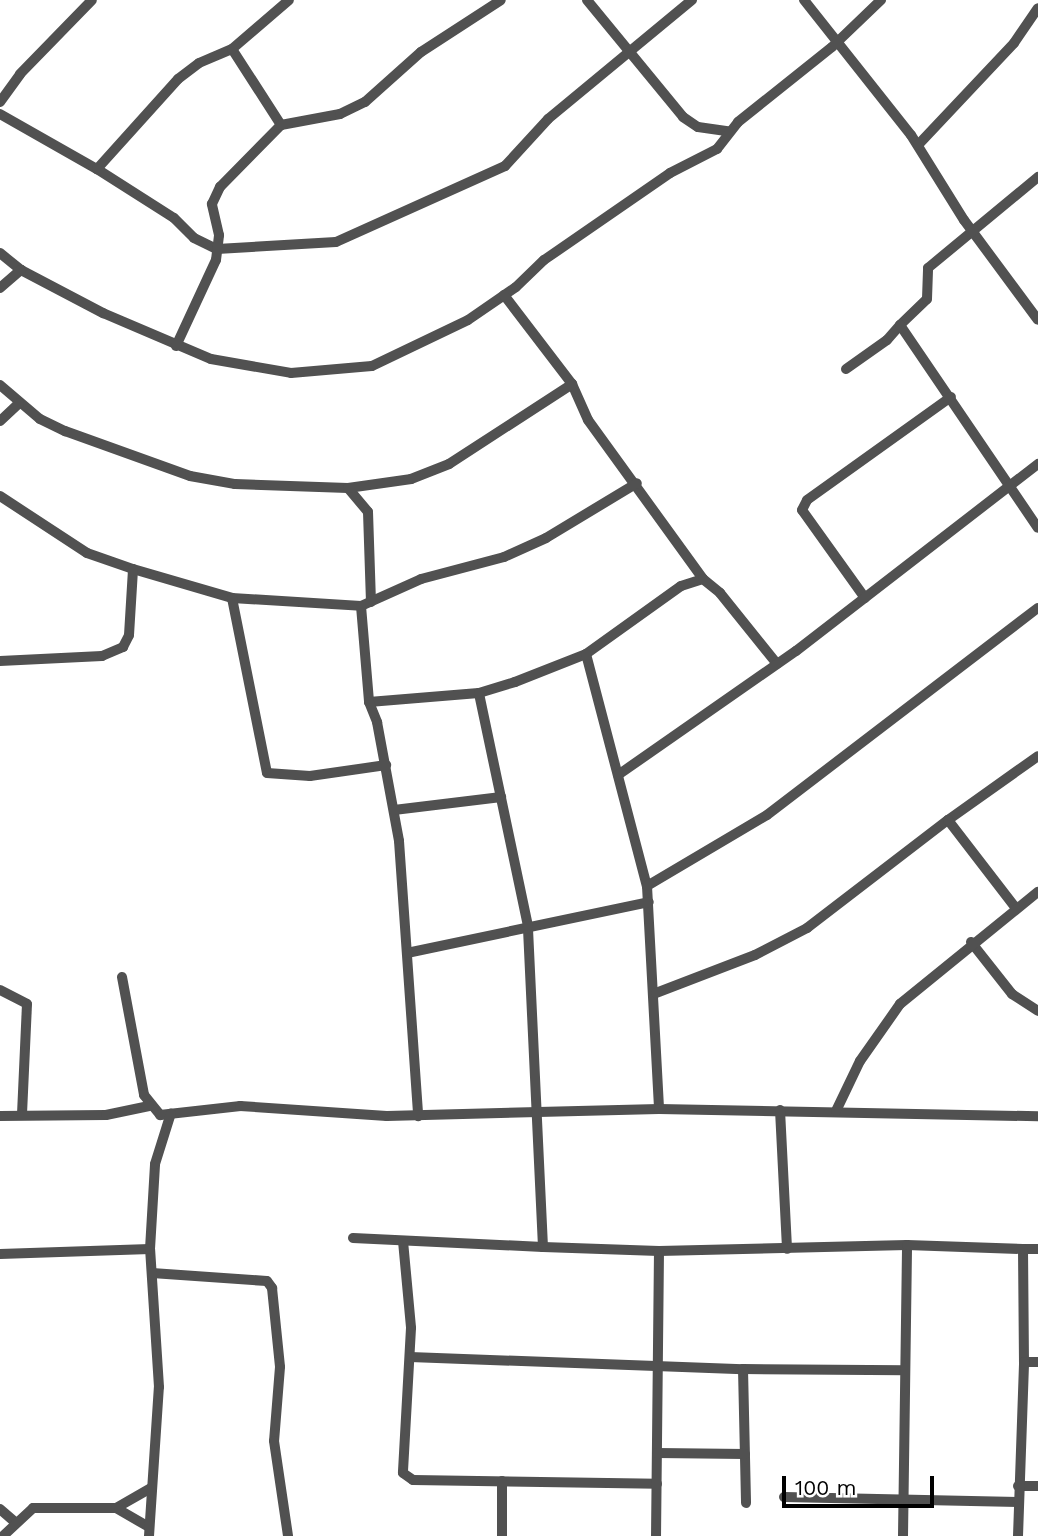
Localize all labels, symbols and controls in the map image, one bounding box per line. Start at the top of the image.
scale bar [786,1462,938,1506]
text: 100 m [795,1475,857,1500]

